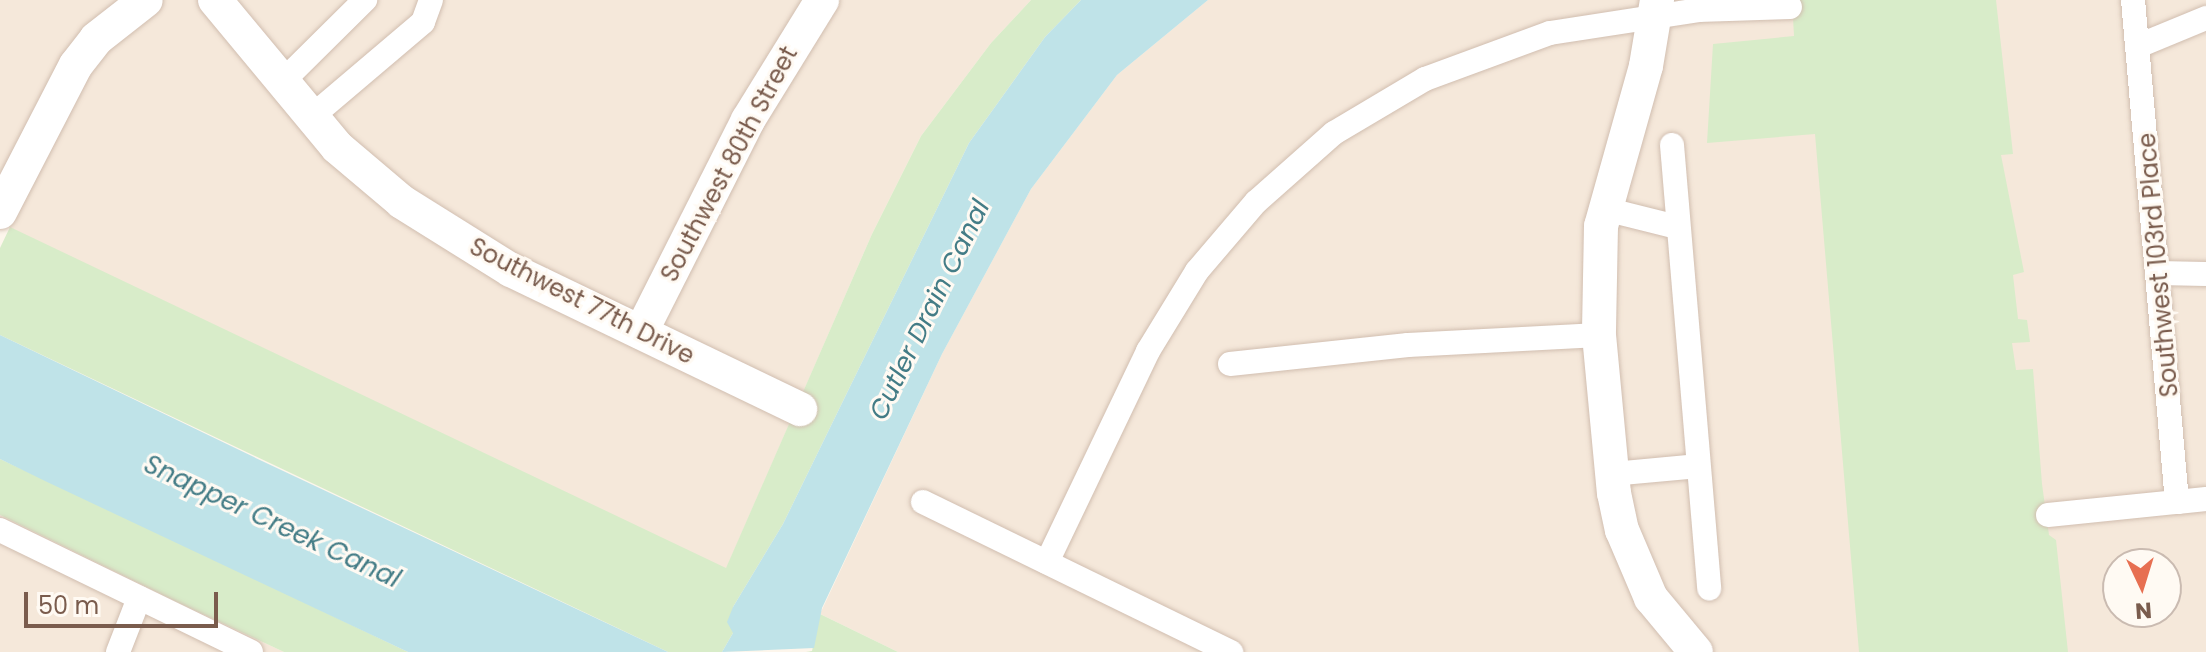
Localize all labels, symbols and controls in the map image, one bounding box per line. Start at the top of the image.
street label: Southwest 80th Street [655,42,803,286]
street label: Southwest 103rd Place [2132,132,2184,398]
water label: Cutler Drain Canal [863,195,997,425]
street label: Southwest 77th Drive [465,232,699,370]
water label: Snapper Creek Canal [139,449,405,595]
north arrow [2102,548,2182,628]
scale bar [28,576,222,626]
text: 50 m [38,589,99,622]
text: N [2134,594,2153,626]

